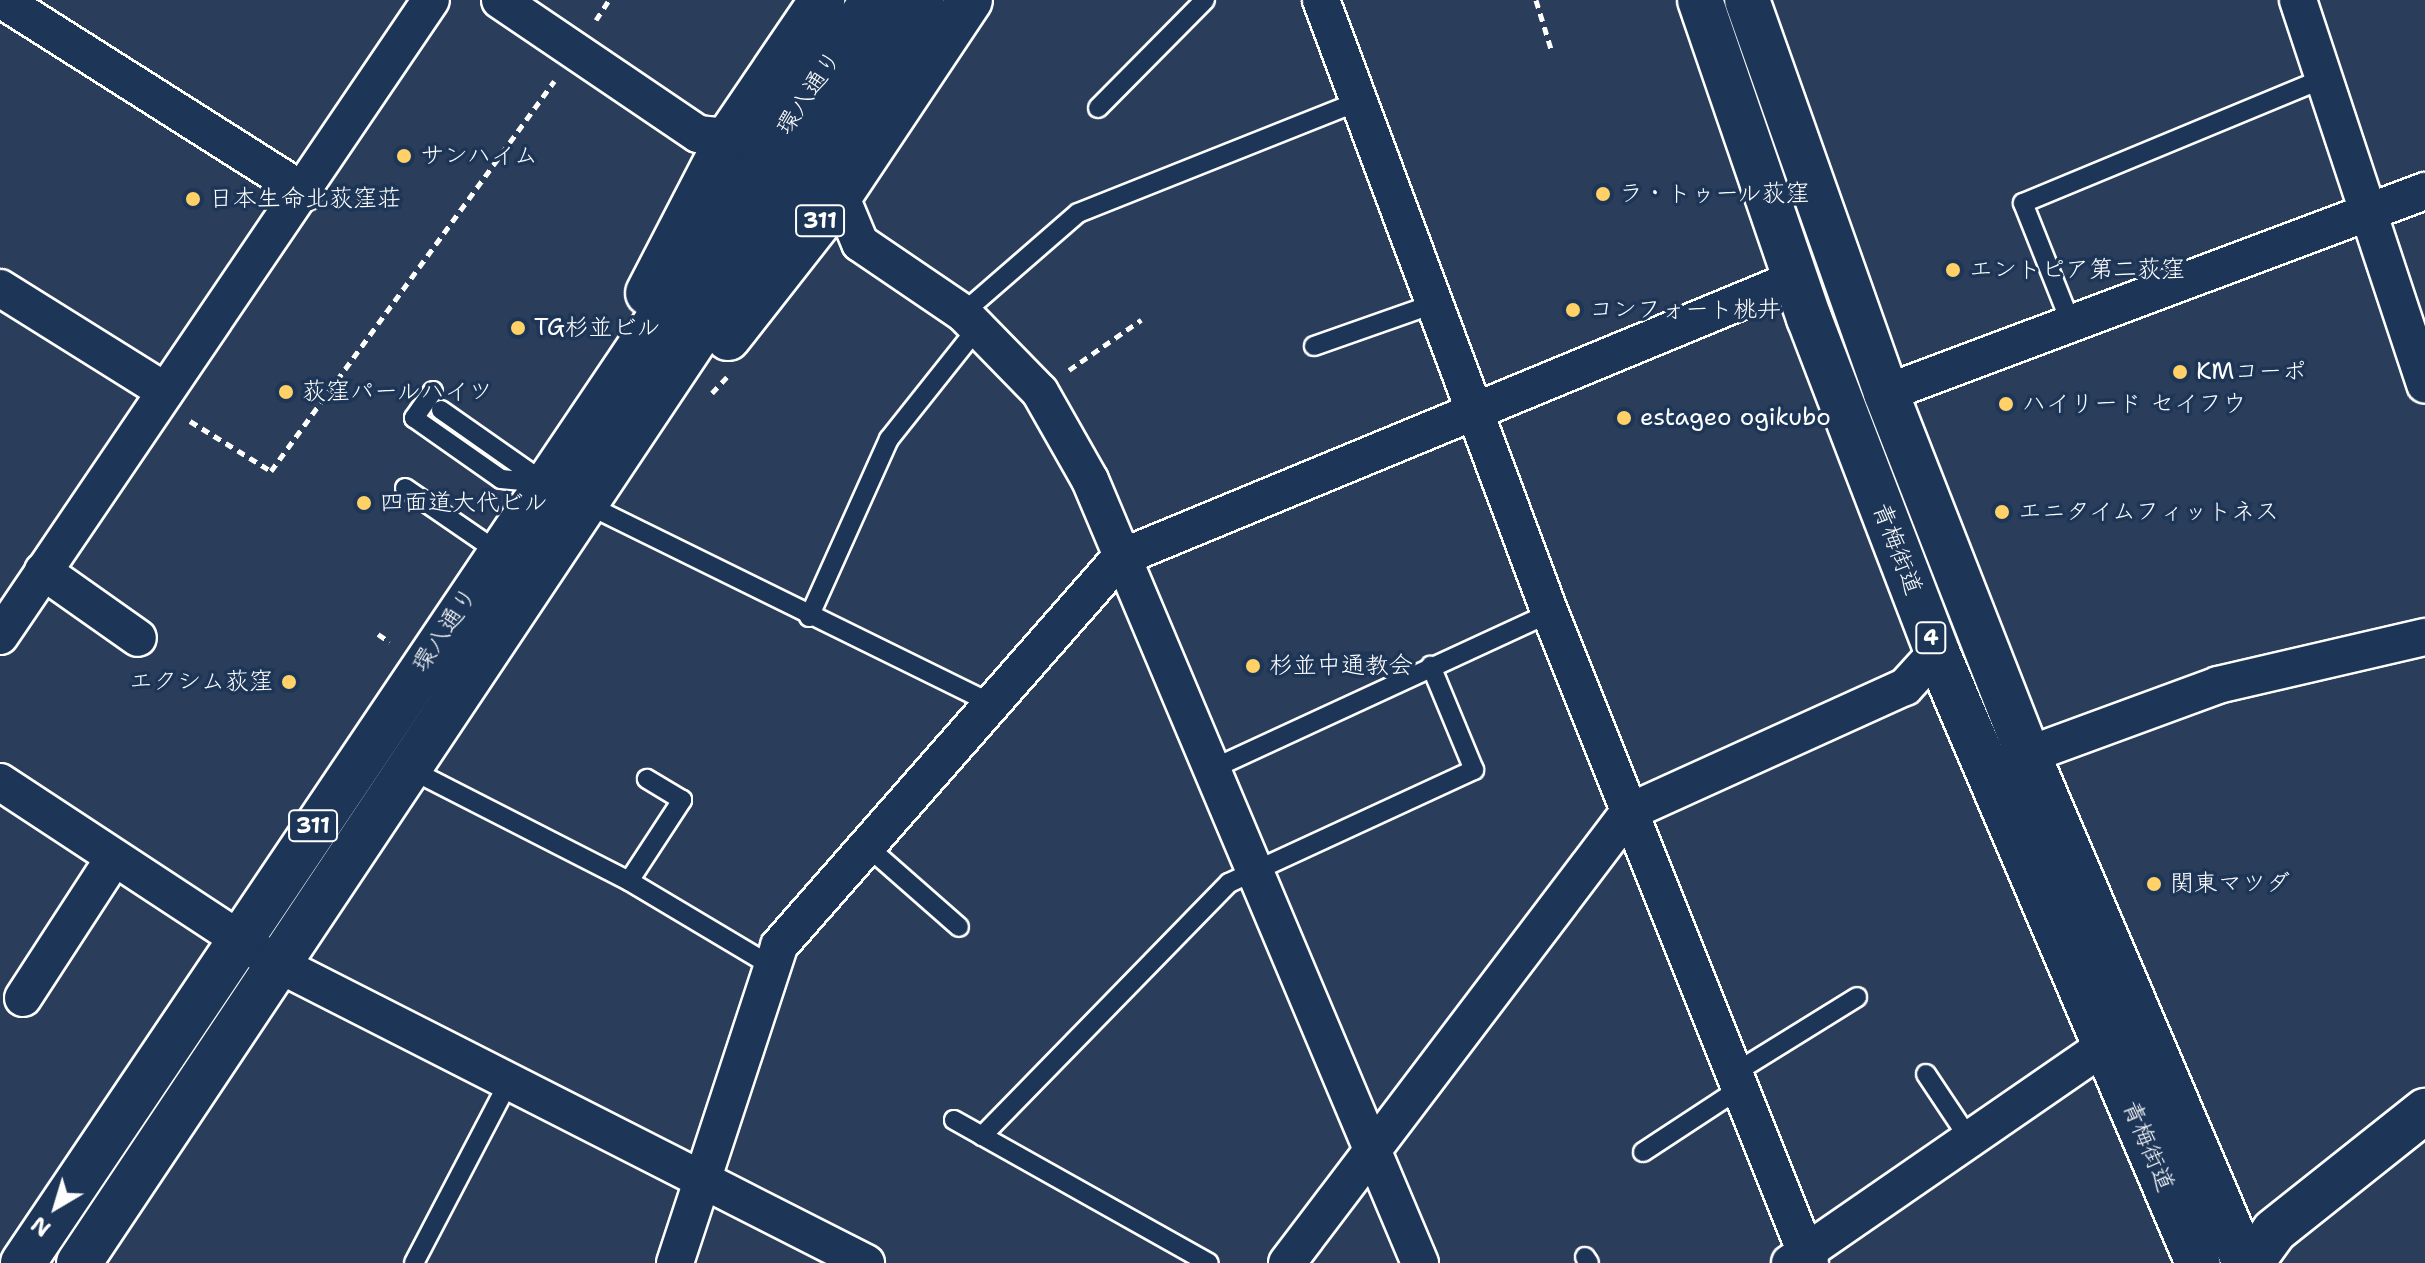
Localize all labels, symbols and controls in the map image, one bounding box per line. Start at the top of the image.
street label: 環八通り [770,45,848,141]
place label: サンハイム [420,142,540,170]
marker: サンハイム [395,147,413,165]
place label: ラ・トゥール荻窪 [1619,180,1811,208]
place label: 日本生命北荻窪荘 [209,185,401,213]
marker: ラ・トゥール荻窪 [1594,185,1612,203]
marker: 日本生命北荻窪荘 [184,190,202,208]
road number: 311 [794,203,846,239]
place label: エントピア第二荻窪 [1969,256,2185,284]
marker: エントピア第二荻窪 [1944,261,1962,279]
place label: コンフォート桃井 [1589,296,1781,324]
marker: コンフォート桃井 [1564,301,1582,319]
place label: TG杉並ビル [534,314,661,342]
marker: TG杉並ビル [509,319,527,337]
place label: KMコーポ [2196,358,2306,386]
marker: KMコーポ [2171,363,2189,381]
place label: 荻窪パールハイツ [302,378,494,406]
marker: 荻窪パールハイツ [277,383,295,401]
place label: ハイリード セイフウ [2022,390,2246,418]
marker: ハイリード セイフウ [1997,395,2015,413]
place label: estageo ogikubo [1640,404,1831,432]
marker: estageo ogikubo [1615,409,1633,427]
place label: 四面道大代ビル [380,489,548,517]
marker: 四面道大代ビル [355,494,373,512]
place label: エニタイムフィットネス [2018,498,2282,526]
street label: 青梅街道 [1866,499,1928,599]
marker: エニタイムフィットネス [1993,503,2011,521]
street label: 環八通り [406,582,484,678]
road number: 4 [1915,620,1947,656]
place label: 杉並中通教会 [1269,652,1413,680]
marker: 杉並中通教会 [1244,657,1262,675]
place label: エクシム荻窪 [129,668,273,696]
marker: エクシム荻窪 [280,673,298,691]
road number: 311 [287,808,339,844]
place label: 関東マツダ [2170,870,2290,898]
marker: 関東マツダ [2145,875,2163,893]
street label: 青梅街道 [2116,1096,2180,1196]
north arrow [16,1167,96,1247]
text: N [25,1210,57,1243]

